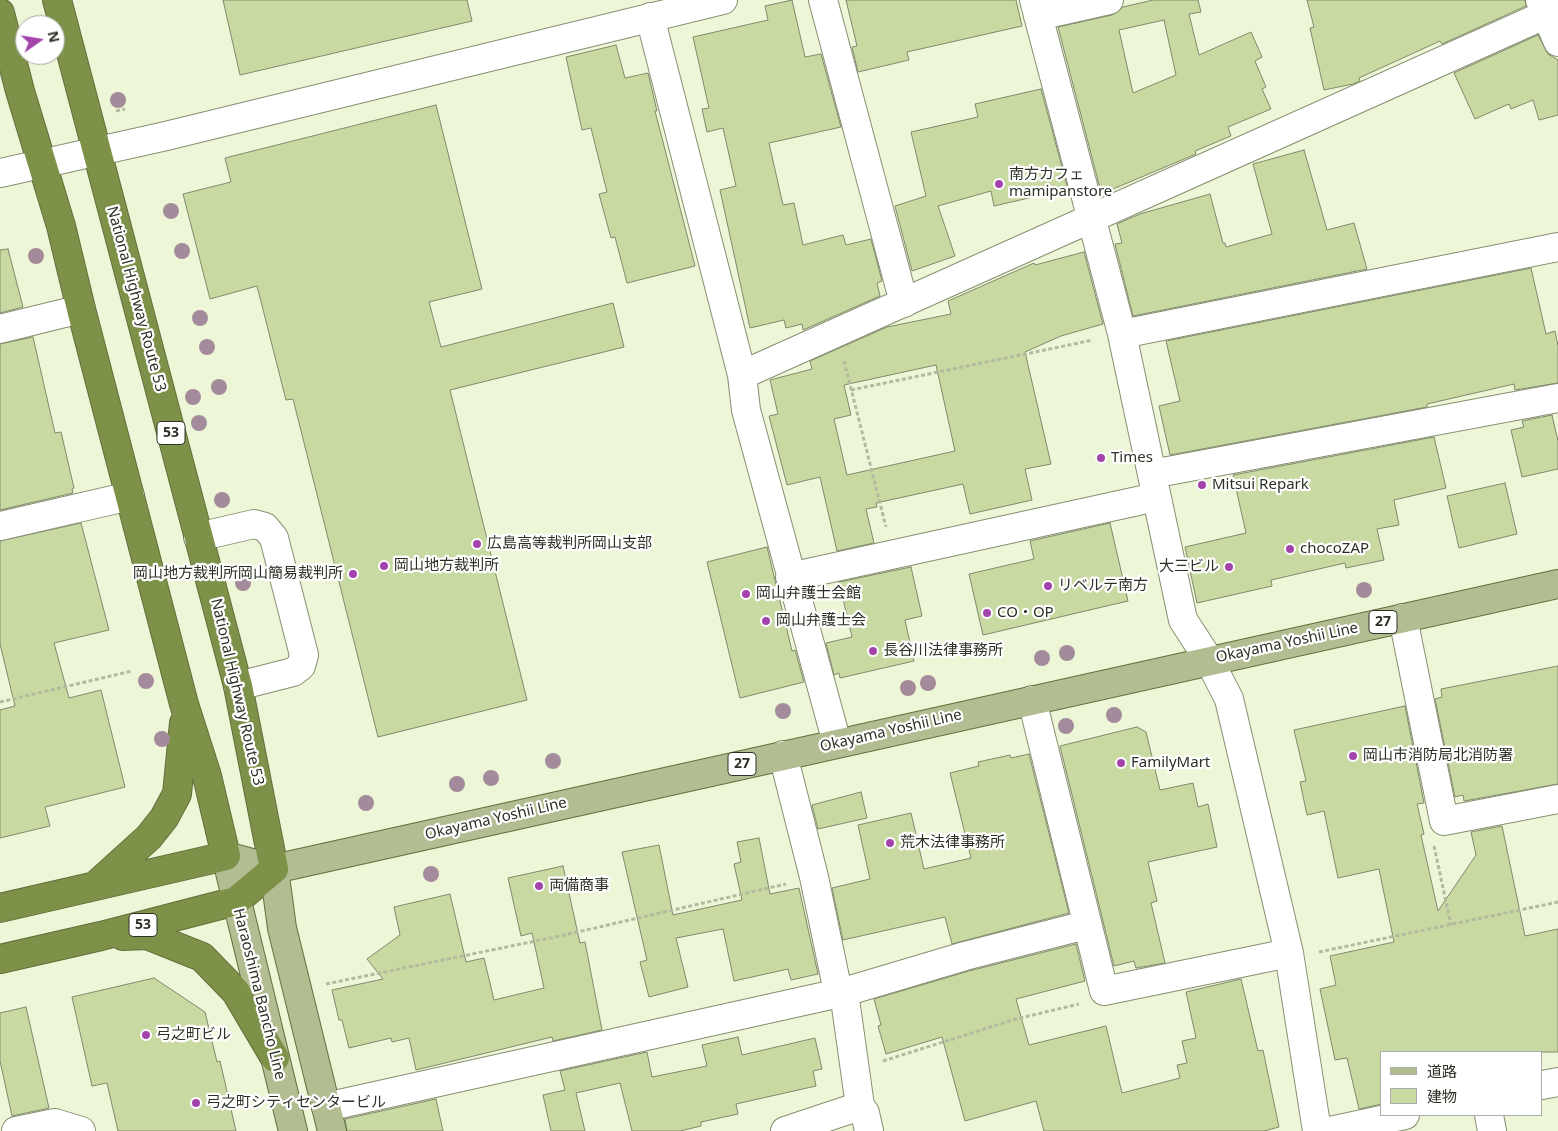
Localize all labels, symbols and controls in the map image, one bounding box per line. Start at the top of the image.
north arrow [15,15,65,65]
text: N [44,29,65,44]
place label: 南方カフェ mamipanstore [1009,166,1112,201]
marker: 南方カフェ mamipanstore [993,178,1005,190]
street label: National Highway Route 53 [103,204,169,394]
road number: 53 [157,422,185,444]
place label: Times [1111,449,1153,467]
marker: Times [1095,452,1107,464]
place label: Mitsui Repark [1212,476,1309,494]
marker: Mitsui Repark [1196,479,1208,491]
place label: 広島高等裁判所岡山支部 [487,535,652,553]
marker: 広島高等裁判所岡山支部 [471,538,483,550]
place label: chocoZAP [1300,540,1369,558]
marker: chocoZAP [1284,543,1296,555]
place label: 岡山地方裁判所 [394,557,499,575]
place label: 大三ビル [1159,558,1219,576]
marker: 岡山地方裁判所 [378,560,390,572]
marker: 大三ビル [1223,561,1235,573]
place label: 岡山地方裁判所岡山簡易裁判所 [133,565,343,583]
marker: 岡山地方裁判所岡山簡易裁判所 [347,568,359,580]
place label: リベルテ南方 [1058,577,1148,595]
marker: リベルテ南方 [1042,580,1054,592]
place label: 岡山弁護士会館 [756,585,861,603]
marker: 岡山弁護士会館 [740,588,752,600]
street label: National Highway Route 53 [207,597,267,787]
place label: CO・OP [997,604,1054,622]
marker: CO・OP [981,607,993,619]
road number: 27 [1369,610,1397,634]
place label: 岡山弁護士会 [776,612,866,630]
marker: 岡山弁護士会 [760,615,772,627]
street label: Okayama Yoshii Line [1214,619,1360,667]
place label: 長谷川法律事務所 [883,642,1003,660]
marker: 長谷川法律事務所 [867,645,879,657]
street label: Okayama Yoshii Line [818,706,964,756]
place label: 岡山市消防局北消防署 [1363,747,1513,765]
marker: 岡山市消防局北消防署 [1347,750,1359,762]
road number: 27 [728,752,756,776]
place label: FamilyMart [1131,754,1210,772]
marker: FamilyMart [1115,757,1127,769]
street label: Okayama Yoshii Line [423,794,569,844]
place label: 荒木法律事務所 [900,834,1005,852]
marker: 荒木法律事務所 [884,837,896,849]
place label: 両備商事 [549,877,609,895]
marker: 両備商事 [533,880,545,892]
street label: Haraoshima Bancho Line [229,906,289,1082]
road number: 53 [129,914,157,936]
place label: 弓之町ビル [156,1026,231,1044]
marker: 弓之町ビル [140,1029,152,1041]
legend [1380,1051,1543,1116]
text: 道路 [1427,1061,1457,1081]
text: 建物 [1427,1086,1457,1106]
place label: 弓之町シティセンタービル [206,1094,386,1112]
marker: 弓之町シティセンタービル [190,1097,202,1109]

